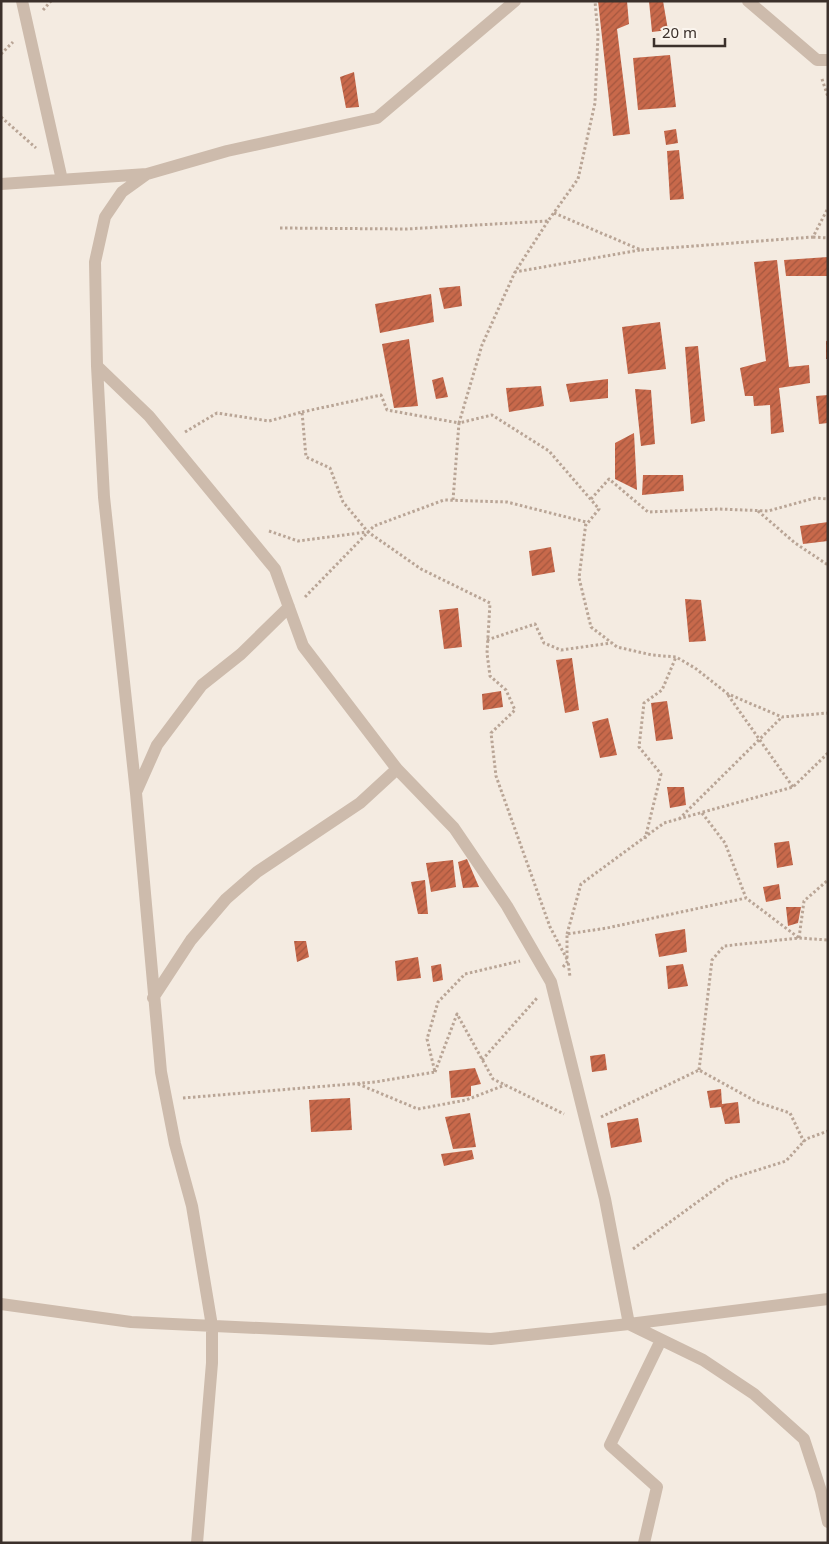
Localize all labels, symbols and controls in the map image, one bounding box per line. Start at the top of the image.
scale bar [654,15,725,47]
text: 20 m [662,22,697,42]

